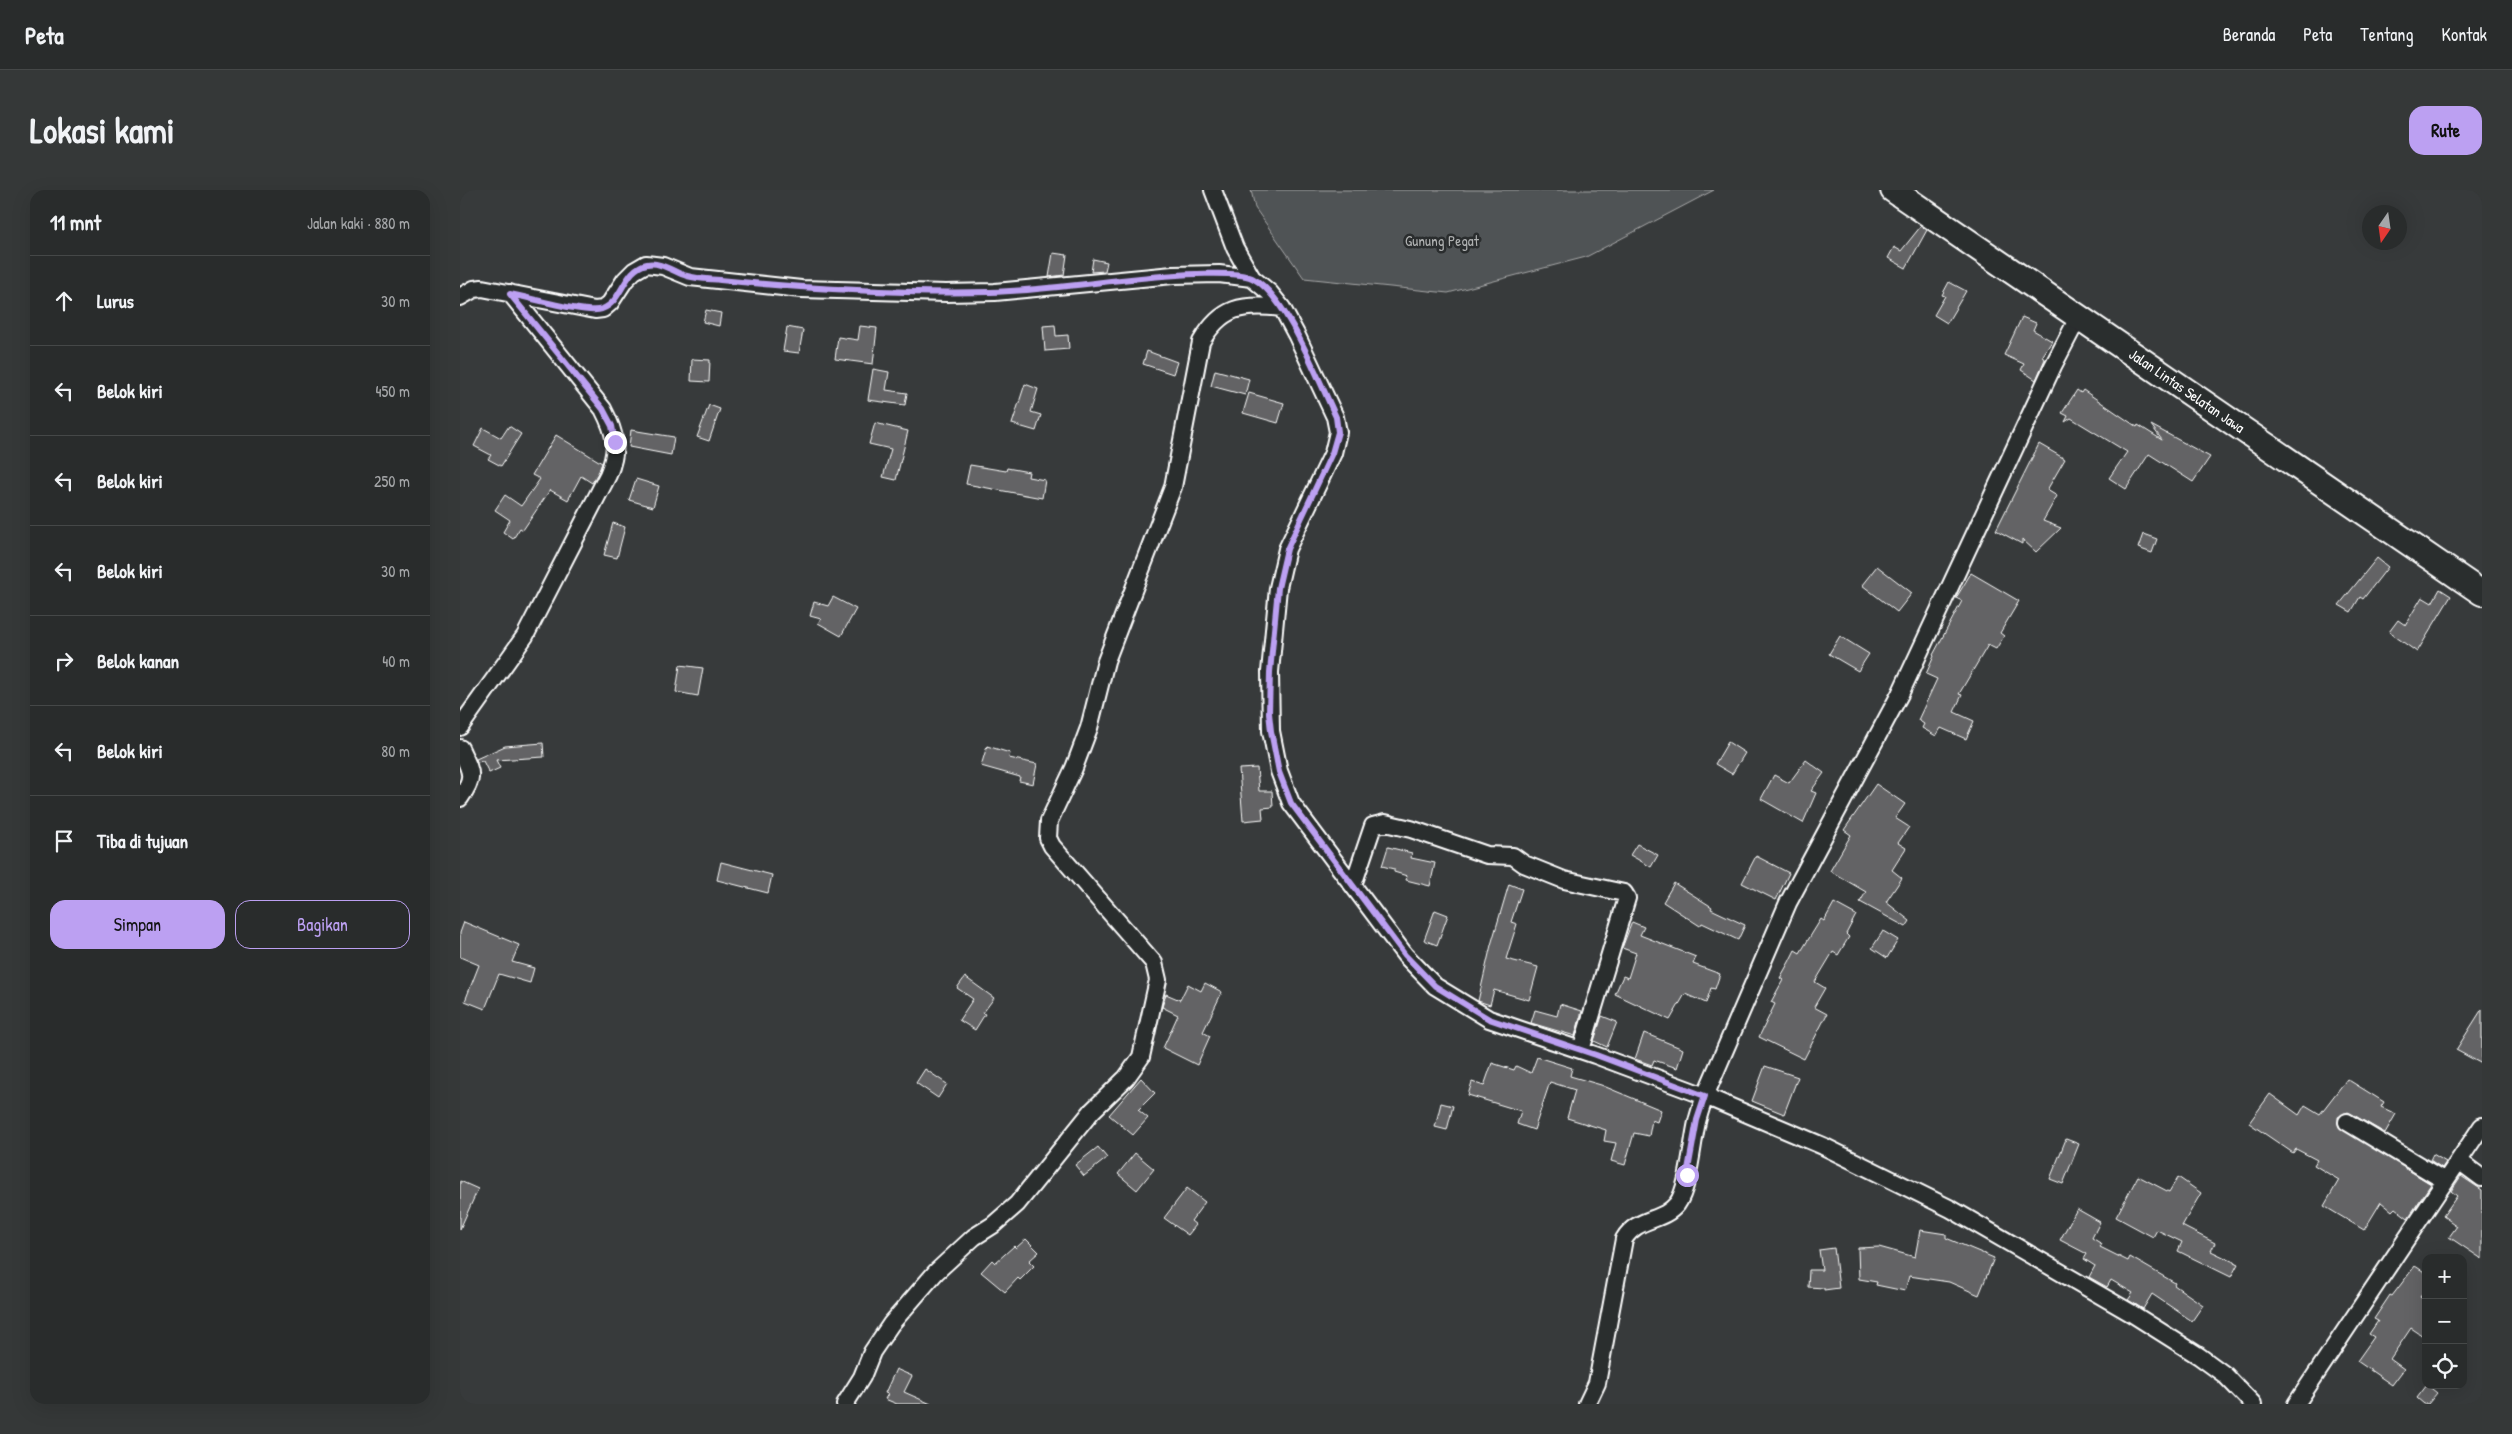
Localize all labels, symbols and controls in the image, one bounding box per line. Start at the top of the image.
text: Peta [25,19,64,51]
text: Beranda [2223,22,2275,47]
text: Peta [2303,22,2332,47]
text: Tentang [2360,22,2413,47]
text: Kontak [2441,22,2487,47]
button: Rute [2409,106,2482,155]
text: Lokasi kami [30,107,175,154]
north arrow [2362,205,2407,250]
text: 11 mnt [50,208,101,237]
text: Jalan kaki · 880 m [307,212,410,234]
park label: Gunung Pegat [1405,230,1480,251]
icon: ahead [50,287,78,315]
text: Lurus [97,288,134,314]
text: 30 m [381,290,410,312]
street label: Jalan Lintas Selatan Jawa [2125,344,2249,438]
icon: left [50,377,78,405]
text: Belok kiri [97,378,163,404]
text: 450 m [376,380,410,402]
route end [604,431,627,454]
icon: left [50,467,78,495]
text: Belok kiri [97,468,163,494]
text: 250 m [374,470,410,492]
icon: left [50,557,78,585]
text: Belok kiri [97,558,163,584]
text: 30 m [381,560,410,582]
icon: right [50,647,78,675]
text: Belok kanan [97,648,179,674]
text: 40 m [382,650,410,672]
icon: left [50,737,78,765]
text: Belok kiri [97,738,163,764]
text: 80 m [381,740,410,762]
icon: arrive [50,827,78,855]
text: Tiba di tujuan [97,828,188,854]
button: Simpan [50,900,225,949]
button: Bagikan [235,900,410,949]
route start [1676,1164,1699,1187]
map controls [2422,1254,2467,1389]
button: + [2422,1254,2467,1299]
button: − [2422,1299,2467,1344]
button: locate [2422,1344,2467,1389]

